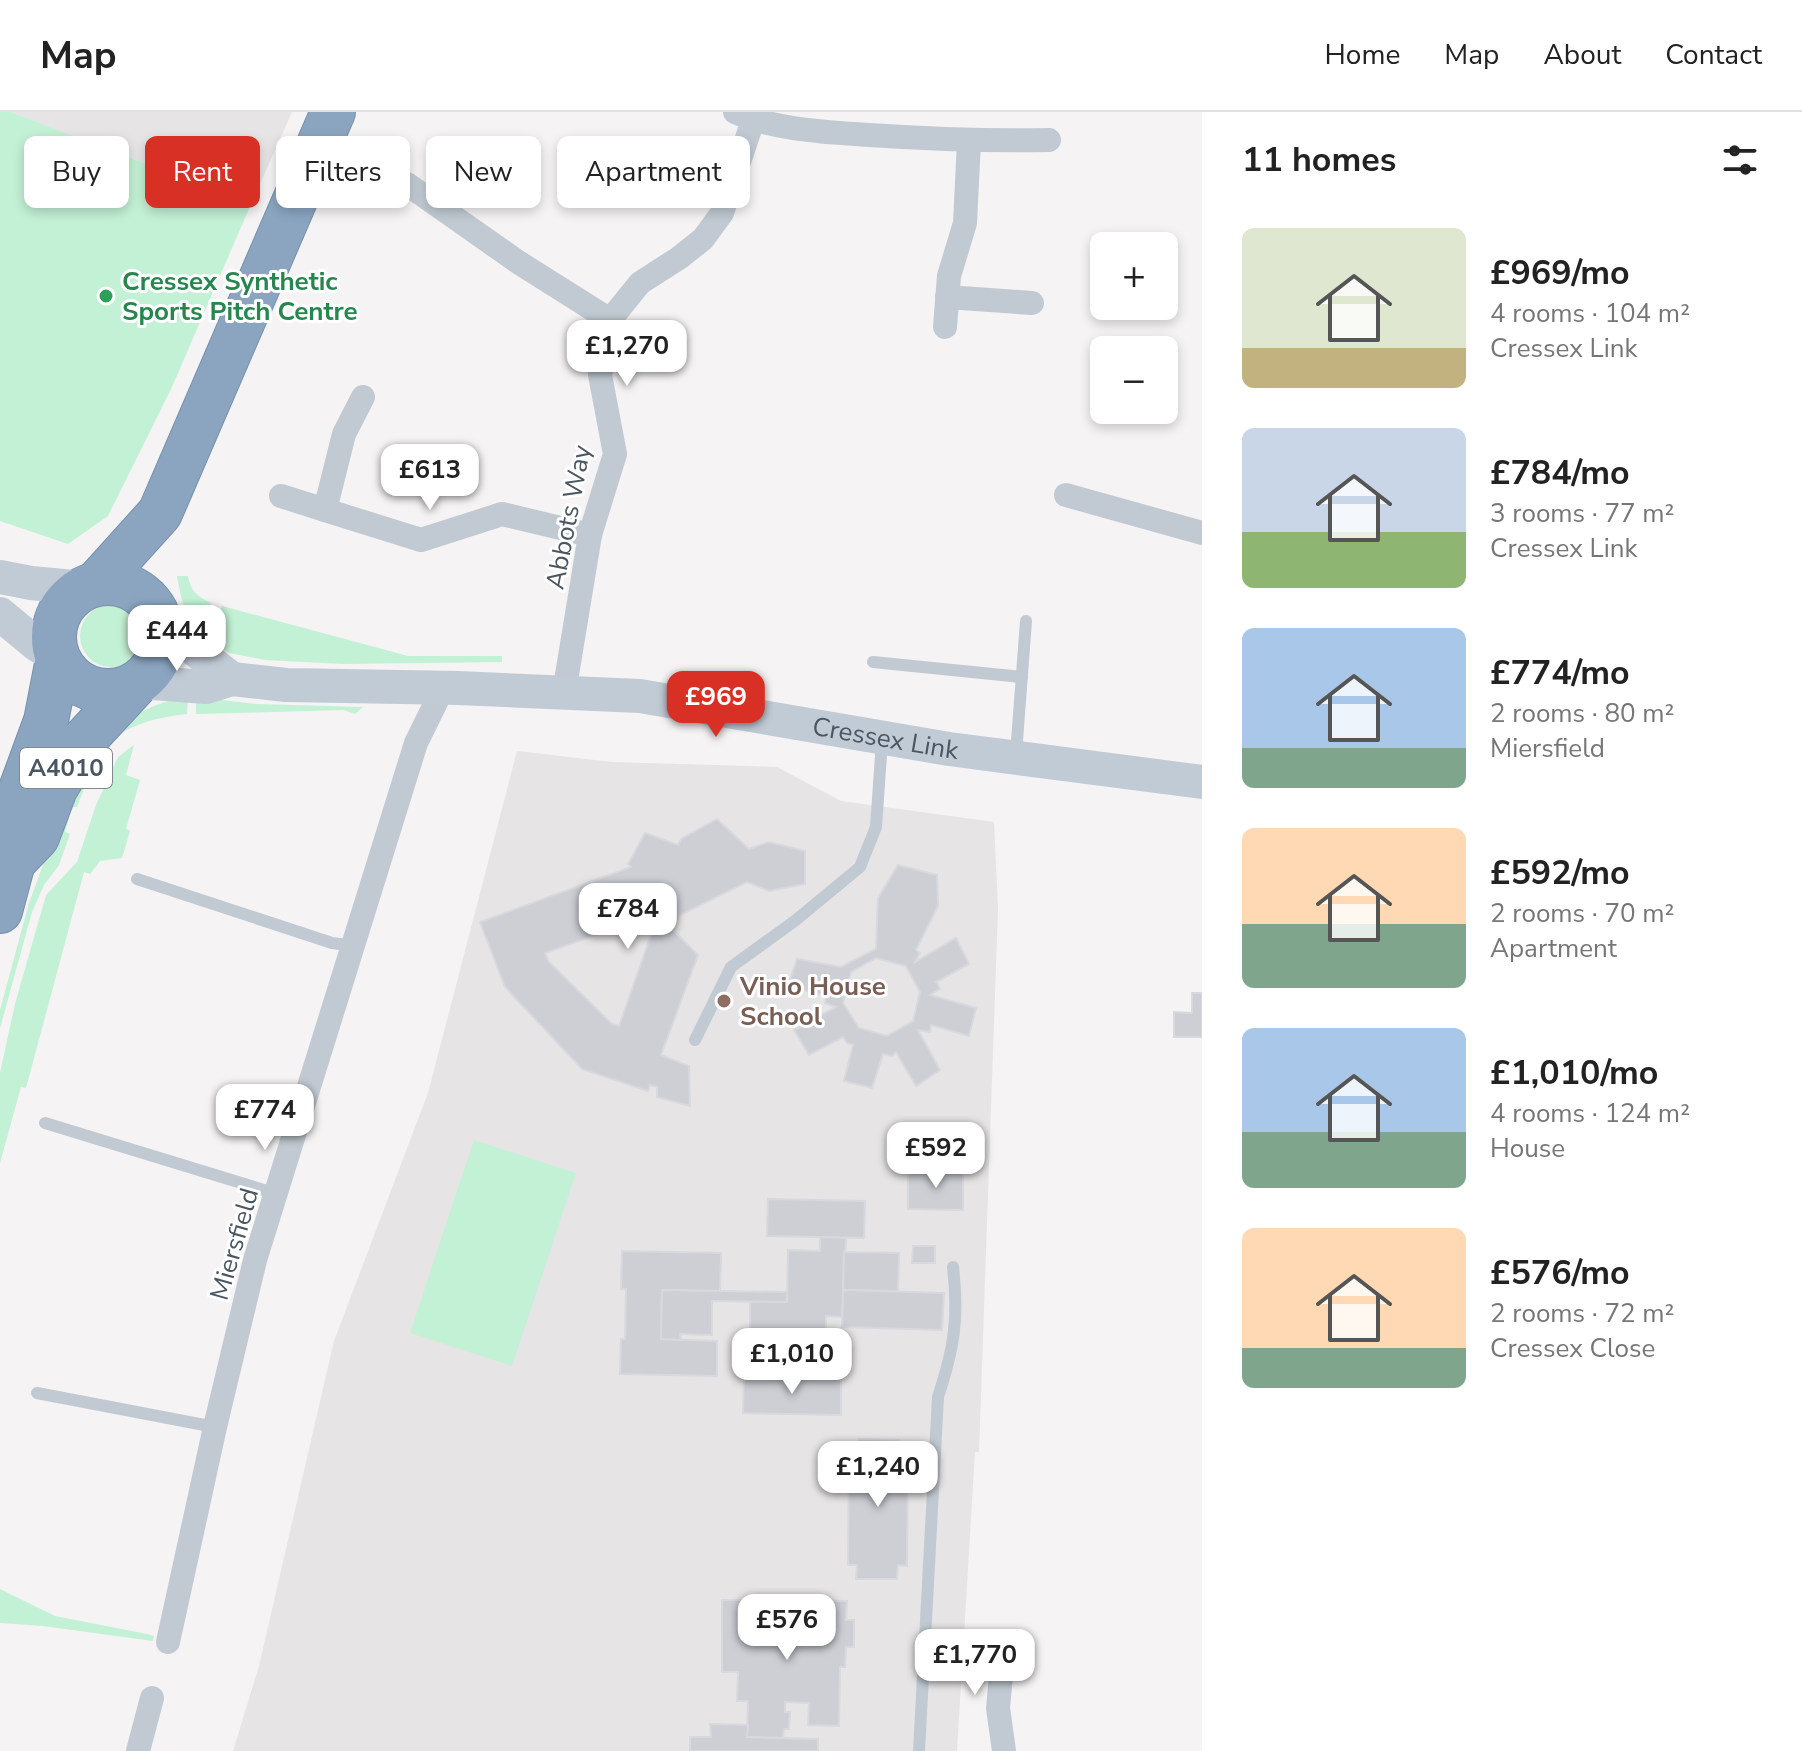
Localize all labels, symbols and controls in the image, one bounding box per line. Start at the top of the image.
text: Map [40,30,117,81]
text: Home [1325,36,1400,74]
text: Map [1444,36,1499,74]
text: About [1543,36,1621,74]
text: Contact [1665,36,1762,74]
chip: Buy [24,136,129,208]
chip: Rent [145,136,260,208]
chip: Filters [276,136,410,208]
chip: New [426,136,541,208]
chip: Apartment [557,136,750,208]
text: 11 homes [1242,137,1396,183]
icon: filters [1718,138,1762,182]
map controls [1090,232,1178,424]
button: + [1090,232,1178,320]
text: £969/mo [1490,250,1630,296]
icon: home [1306,260,1402,356]
place label: Cressex Synthetic Sports Pitch Centre [122,264,358,329]
marker: Cressex Synthetic Sports Pitch Centre [97,287,115,305]
text: 4 rooms · 104 m² [1490,296,1690,331]
pin: £1,270 [562,320,692,388]
text: £1,270 [585,328,669,363]
text: Cressex Link [1490,331,1637,366]
button: − [1090,336,1178,424]
street label: Abbots Way [537,441,600,592]
pin: £613 [383,444,477,512]
text: £784/mo [1490,450,1630,496]
text: £613 [399,452,461,487]
icon: home [1306,460,1402,556]
text: 3 rooms · 77 m² [1490,496,1674,531]
text: Cressex Link [1490,531,1637,566]
pin: £444 [130,605,224,673]
text: £444 [146,613,208,648]
text: £774/mo [1490,650,1630,696]
icon: home [1306,660,1402,756]
pin: £969 [669,671,763,739]
text: £969 [685,679,747,714]
text: 2 rooms · 80 m² [1490,696,1674,731]
street label: Cressex Link [810,709,961,768]
text: Miersfield [1490,731,1605,766]
road number: A4010 [20,748,112,788]
text: £592/mo [1490,850,1630,896]
icon: home [1306,860,1402,956]
pin: £784 [581,883,675,951]
text: £784 [597,891,659,926]
text: 2 rooms · 70 m² [1490,896,1674,931]
text: Apartment [1490,931,1617,966]
place label: Vinio House School [739,969,886,1034]
marker: Vinio House School [715,992,733,1010]
text: £1,010/mo [1490,1050,1658,1096]
icon: home [1306,1060,1402,1156]
pin: £774 [218,1084,312,1152]
text: £774 [234,1092,296,1127]
text: 4 rooms · 124 m² [1490,1096,1690,1131]
pin: £592 [889,1122,983,1190]
text: £592 [905,1130,967,1165]
text: House [1490,1131,1565,1166]
street label: Miersfield [202,1184,267,1304]
text: £576/mo [1490,1250,1630,1296]
icon: home [1306,1260,1402,1356]
text: 2 rooms · 72 m² [1490,1296,1674,1331]
pin: £1,010 [727,1328,857,1396]
text: Cressex Close [1490,1331,1655,1366]
text: £1,010 [750,1336,834,1371]
pin: £1,240 [813,1441,943,1509]
text: £1,240 [836,1449,920,1484]
pin: £576 [740,1594,834,1662]
text: £576 [756,1602,818,1637]
pin: £1,770 [910,1629,1040,1697]
text: £1,770 [933,1637,1017,1672]

